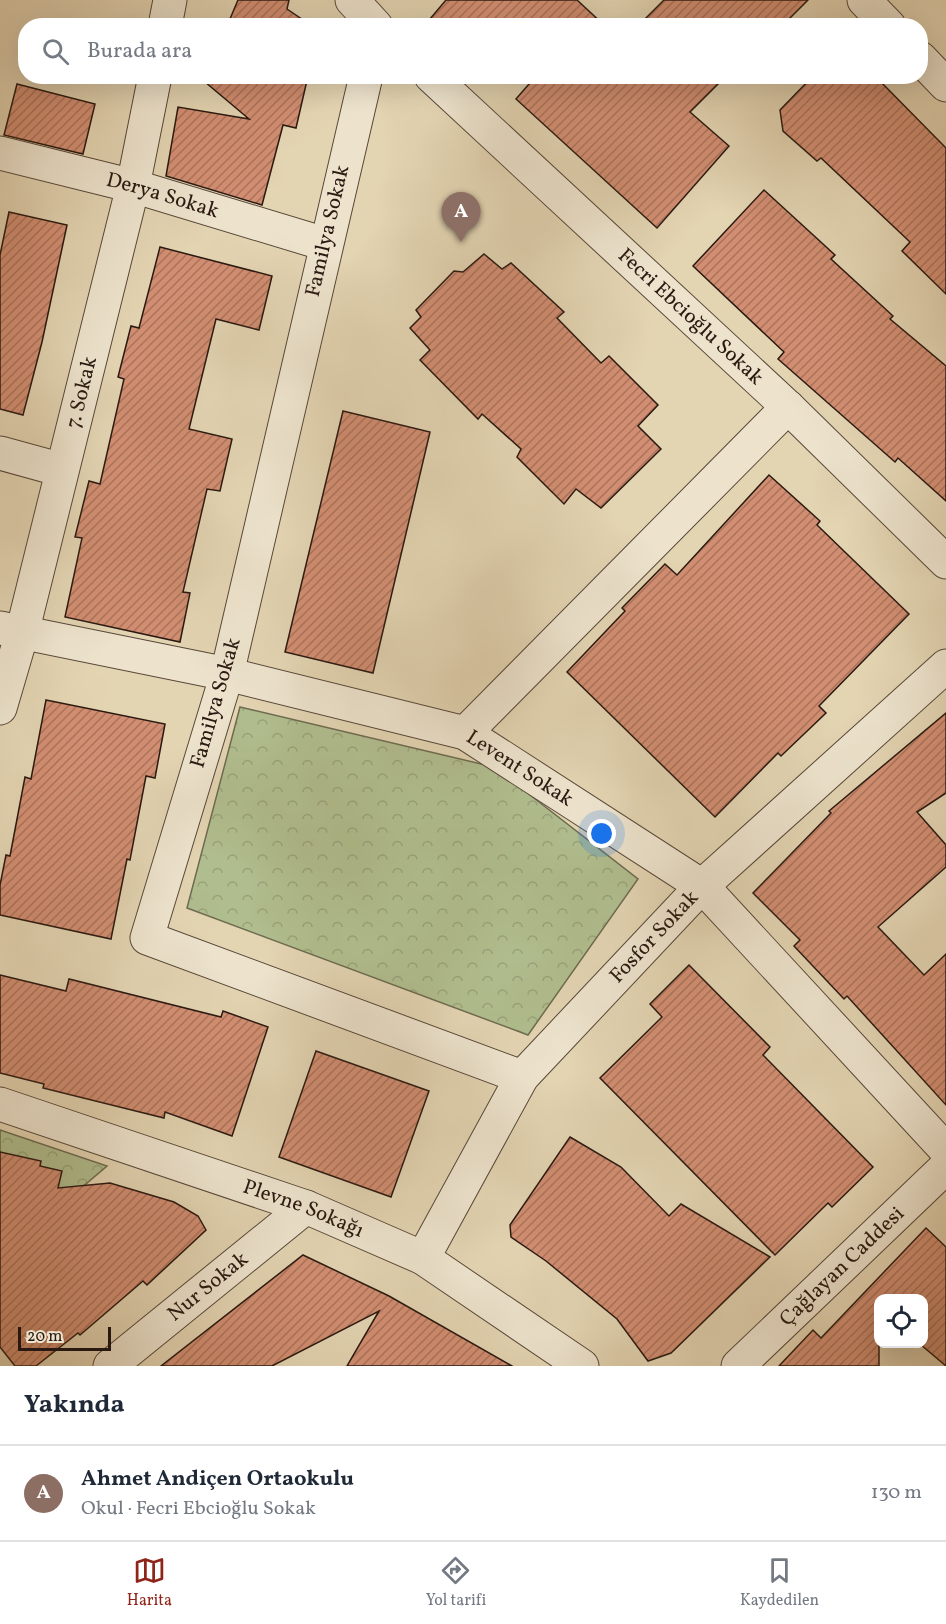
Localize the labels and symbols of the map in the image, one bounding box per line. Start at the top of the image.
street label: Familya Sokak [299,162,357,300]
street label: Derya Sokak [103,165,223,226]
pin: A [442,192,480,242]
street label: Fecri Ebcioğlu Sokak [611,242,770,392]
street label: 7. Sokak [59,353,105,431]
street label: Familya Sokak [184,634,249,772]
street label: Levent Sokak [460,723,580,814]
your location [587,819,616,848]
street label: Fosfor Sokak [603,883,706,990]
street label: Plevne Sokağı [239,1172,369,1245]
street label: Çağlayan Caddesi [773,1200,911,1333]
street label: Nur Sokak [161,1245,255,1328]
scale bar [18,1324,111,1352]

